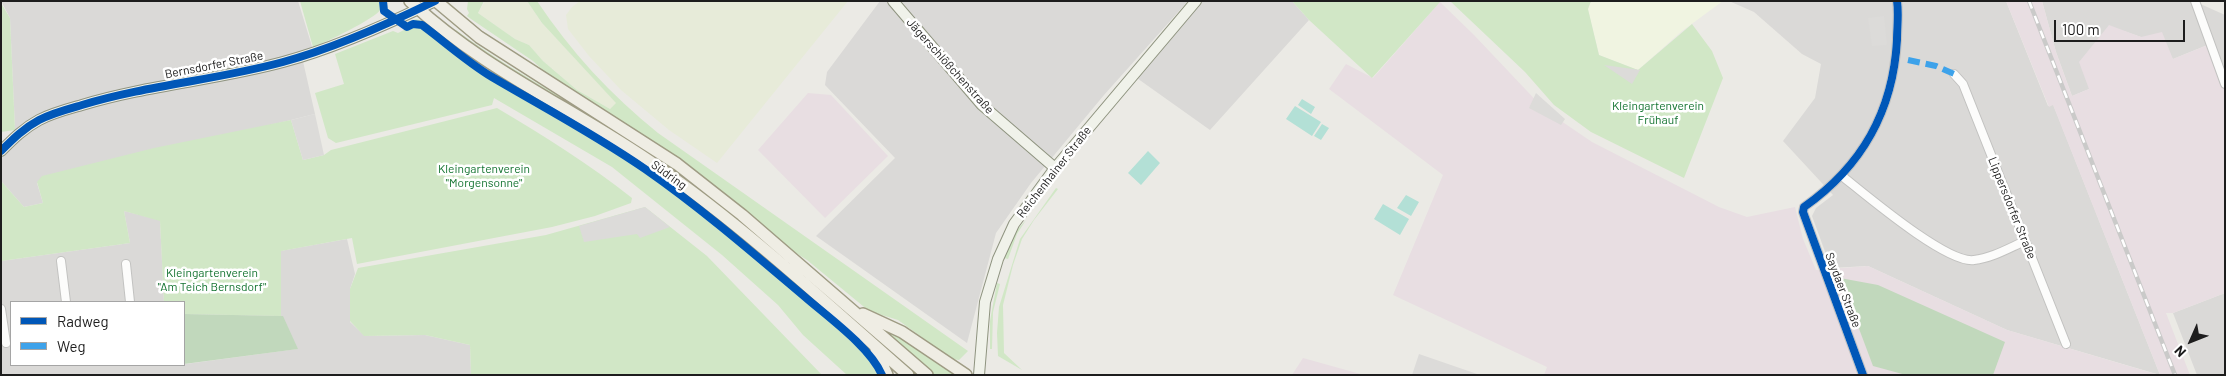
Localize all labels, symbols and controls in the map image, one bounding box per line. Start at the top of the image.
scale bar [2056,10,2187,42]
street label: Jägerschlößchenstraße [903,15,997,117]
text: 100 m [2062,20,2100,38]
street label: Bernsdorfer Straße [164,48,264,82]
park label: Kleingartenverein Frühauf [1612,99,1704,127]
street label: Reichenhainer Straße [1014,123,1094,221]
street label: Lippersdorfer Straße [1985,155,2039,261]
street label: Südring [648,157,690,193]
park label: Kleingartenverein "Morgensonne" [438,162,530,190]
street label: Saydaer Straße [1822,250,1864,330]
park label: Kleingartenverein "Am Teich Bernsdorf" [158,266,266,294]
legend [10,301,185,366]
text: Radweg [57,312,109,330]
north arrow [2166,316,2216,366]
text: Weg [57,337,85,355]
text: N [2171,343,2189,361]

